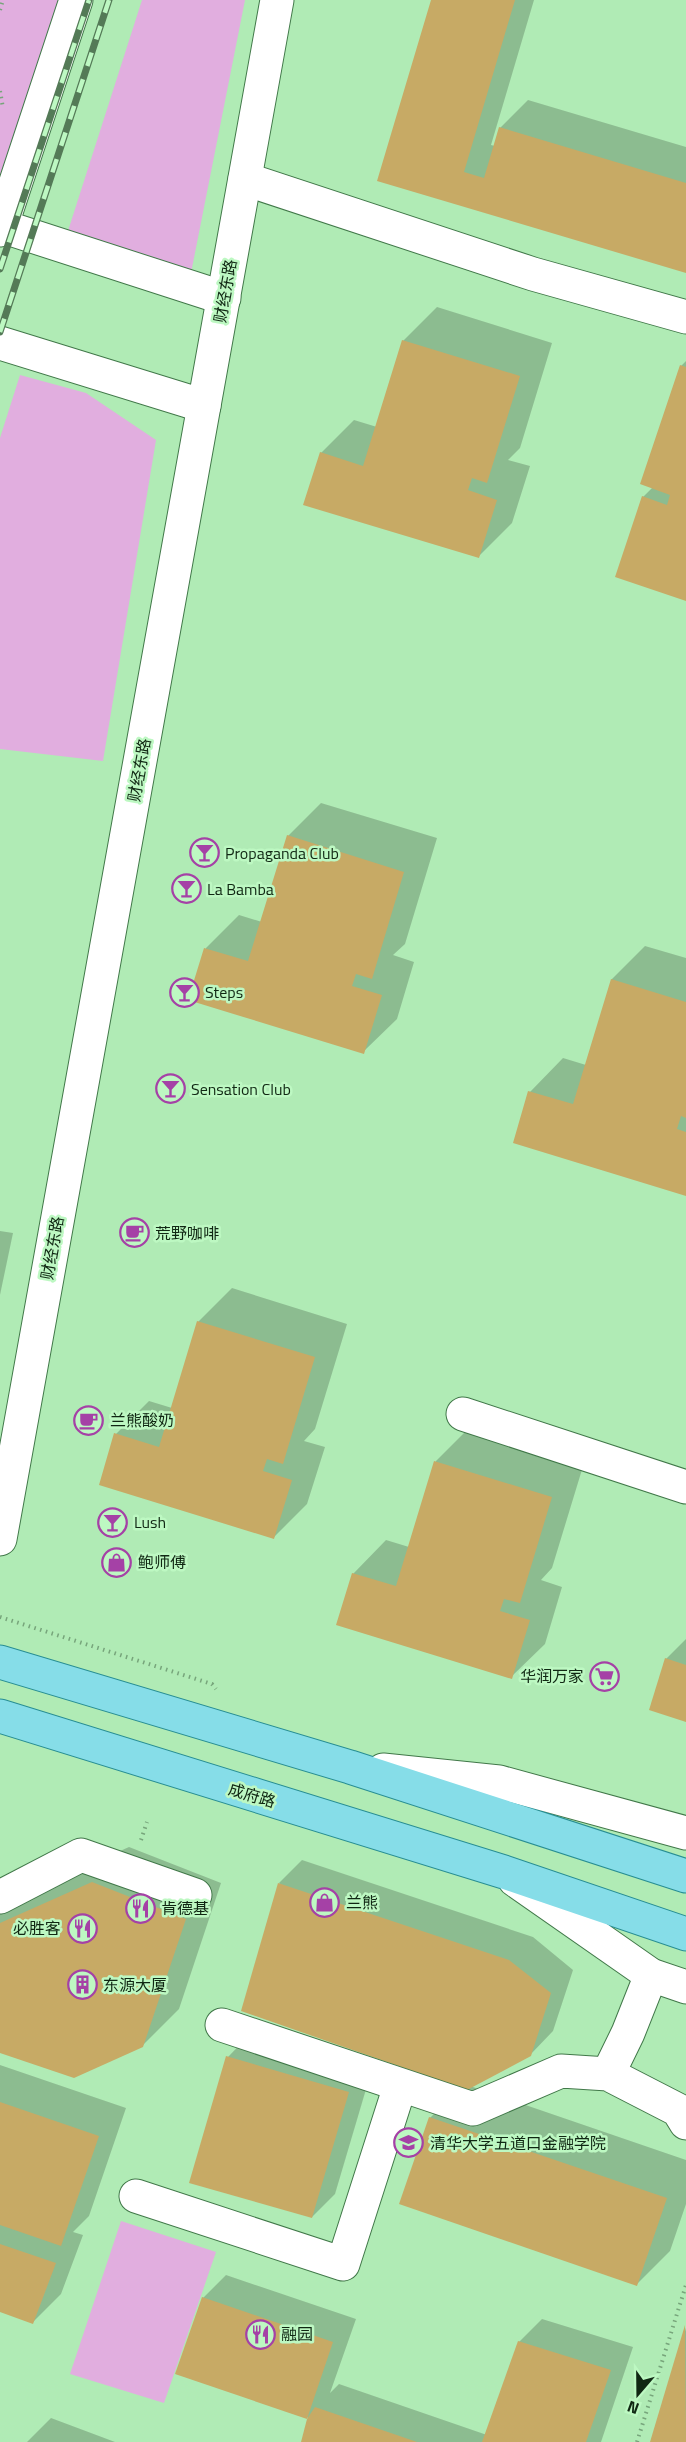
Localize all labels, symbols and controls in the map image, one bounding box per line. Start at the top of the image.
street label: 财经东路 [208,257,242,325]
street label: 财经东路 [122,736,156,804]
bar icon: Propaganda Club [188,837,220,869]
place label: Propaganda Club [225,841,339,865]
bar icon: La Bamba [170,873,202,905]
place label: La Bamba [207,877,274,901]
bar icon: Steps [168,976,200,1008]
place label: Steps [205,980,243,1004]
bar icon: Sensation Club [154,1073,186,1105]
place label: Sensation Club [191,1077,291,1101]
street label: 财经东路 [35,1214,69,1282]
cafe icon: 荒野咖啡 [118,1217,150,1249]
place label: 荒野咖啡 [155,1221,219,1245]
cafe icon: 兰熊酸奶 [73,1404,105,1436]
place label: 兰熊酸奶 [110,1408,174,1432]
bar icon: Lush [97,1506,129,1538]
place label: Lush [134,1510,166,1534]
shop icon: 鲍师傅 [101,1546,133,1578]
place label: 鲍师傅 [138,1550,186,1574]
supermarket icon: 华润万家 [589,1660,621,1692]
place label: 华润万家 [520,1664,584,1688]
street label: 成府路 [226,1777,278,1813]
shop icon: 兰熊 [309,1886,341,1918]
place label: 兰熊 [346,1890,378,1914]
restaurant icon: 肯德基 [124,1892,156,1924]
place label: 肯德基 [161,1896,209,1920]
restaurant icon: 必胜客 [66,1912,98,1944]
place label: 必胜客 [13,1916,61,1940]
building icon: 东源大厦 [66,1969,98,2001]
place label: 东源大厦 [103,1973,167,1997]
school or university icon: 清华大学五道口金融学院 [393,2127,425,2159]
place label: 清华大学五道口金融学院 [430,2131,606,2155]
restaurant icon: 融园 [244,2318,276,2350]
place label: 融园 [281,2322,313,2346]
north arrow [608,2364,668,2424]
text: N [624,2395,642,2421]

